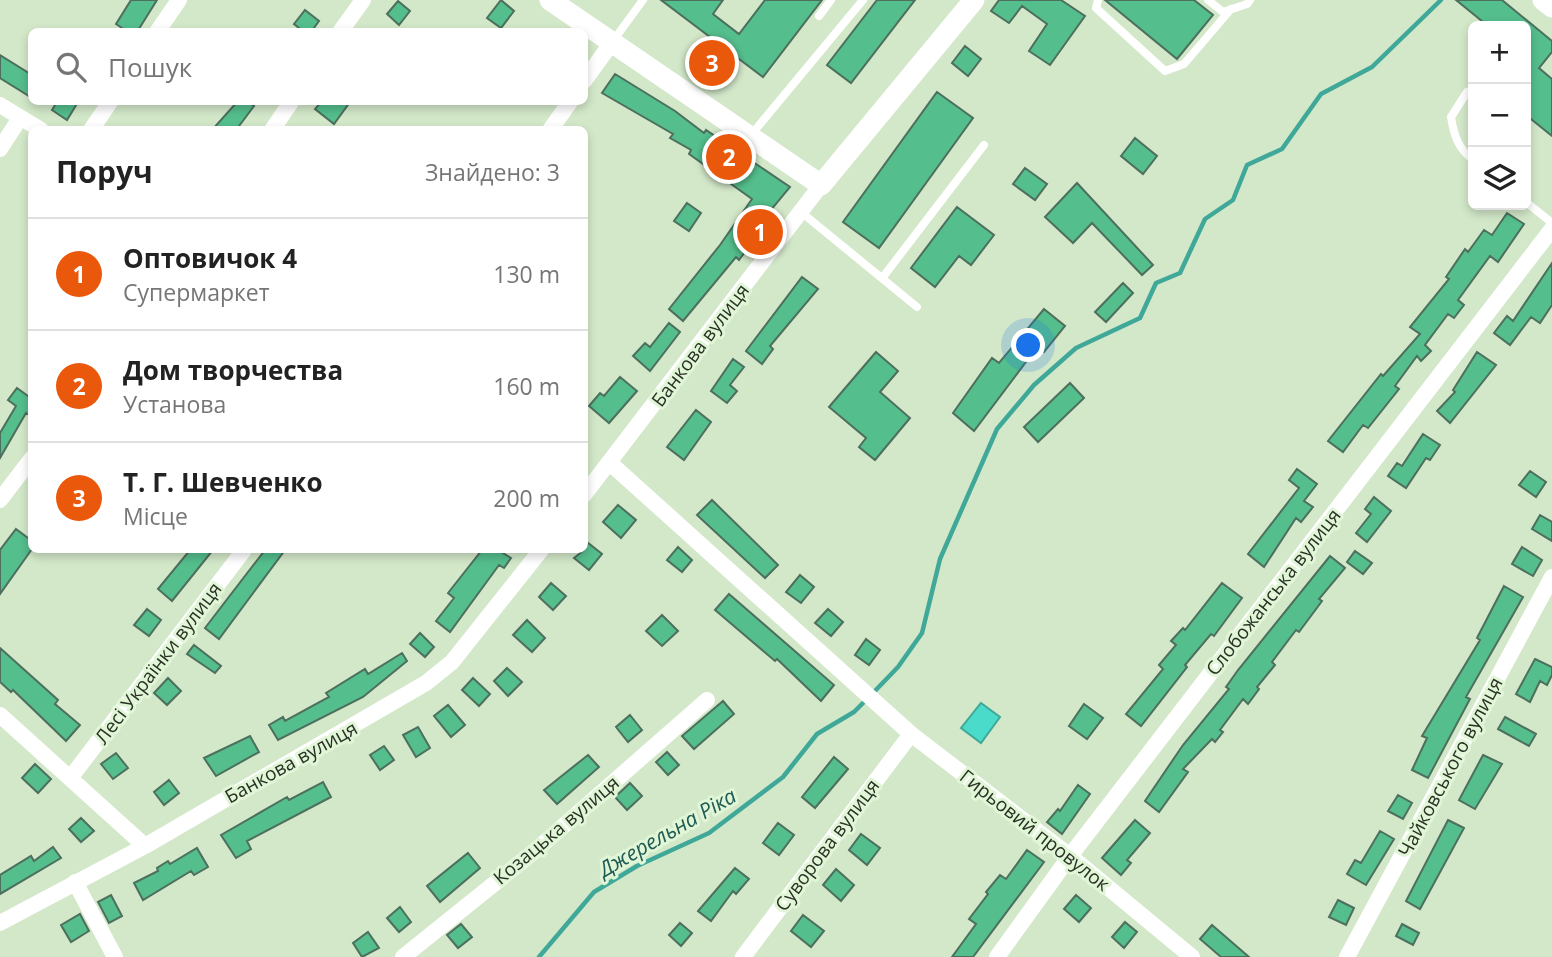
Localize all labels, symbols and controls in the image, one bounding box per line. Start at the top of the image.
map controls [1468,21,1531,210]
button: + [1468,21,1531,84]
search box [28,28,588,105]
pin: 3 [689,37,735,89]
icon: search [52,48,90,86]
text: Пошук [108,49,192,85]
button: − [1468,84,1531,147]
pin: 2 [706,131,752,183]
button: layers [1468,147,1531,210]
text: Поруч [56,151,153,192]
text: Знайдено: 3 [425,156,560,188]
pin: 1 [737,206,783,258]
text: Оптовичок 4 [123,240,297,276]
text: 1 [72,258,86,290]
text: 130 m [493,258,560,290]
text: Супермаркет [123,276,270,308]
street label: Банкова вулиця [645,278,755,412]
your location [1011,328,1045,362]
text: Дом творчества [123,352,343,388]
text: 2 [72,370,86,402]
text: 160 m [493,370,560,402]
text: Установа [123,388,226,420]
text: Т. Г. Шевченко [123,464,323,500]
text: 3 [72,482,86,514]
text: 200 m [493,482,560,514]
text: Місце [123,500,188,532]
street label: Слобожанська вулиця [1200,503,1346,681]
street label: Лесі Українки вулиця [89,577,227,749]
street label: Чайковського вулиця [1392,673,1508,861]
street label: Банкова вулиця [220,715,362,809]
street label: Гирьовий провулок [955,763,1115,897]
street label: Козацька вулиця [488,770,624,890]
street label: Суворова вулиця [769,774,885,916]
water label: Джерельна Ріка [591,781,741,884]

